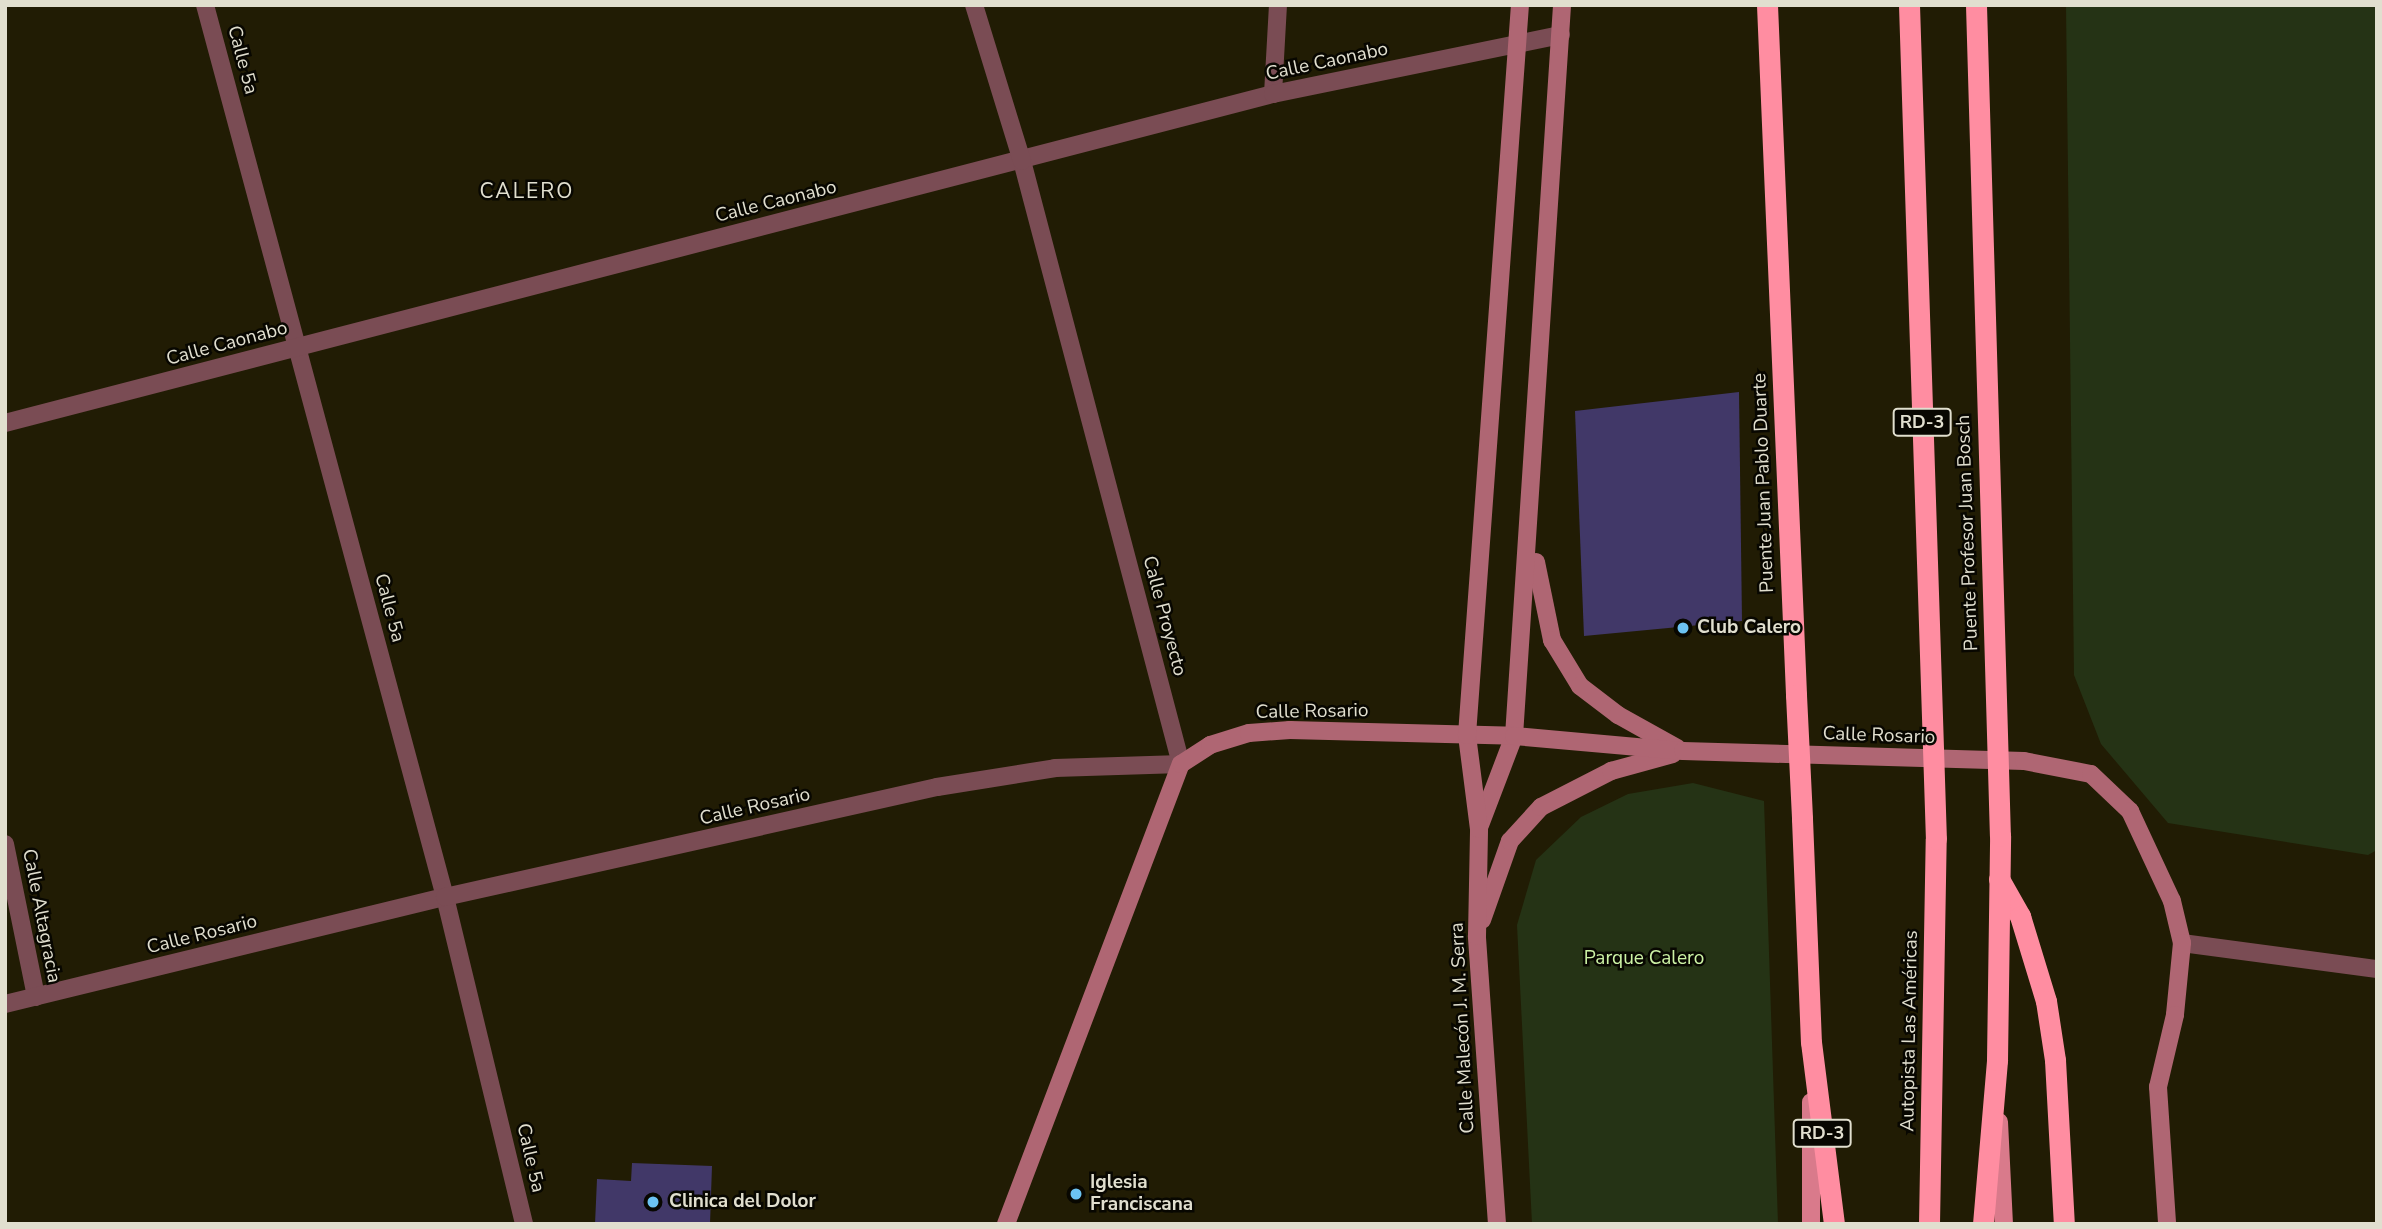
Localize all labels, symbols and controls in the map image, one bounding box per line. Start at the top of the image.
street label: Calle 5a [222,23,262,97]
street label: Calle Caonabo [1264,38,1390,86]
street label: Calle Caonabo [713,176,839,228]
district label: CALERO [480,178,574,204]
street label: Calle Caonabo [164,317,290,371]
street label: Puente Juan Pablo Duarte [1749,373,1779,593]
road number: RD-3 [1892,408,1952,436]
street label: Puente Profesor Juan Bosch [1952,415,1984,651]
street label: Calle Proyecto [1137,554,1191,678]
street label: Calle 5a [369,571,409,645]
place label: Club Calero [1697,617,1801,639]
marker: Club Calero [1675,620,1691,636]
street label: Calle Rosario [1255,700,1369,724]
street label: Calle Rosario [1822,723,1936,749]
street label: Calle Rosario [698,783,812,831]
street label: Calle Altagracia [17,847,65,985]
street label: Calle Rosario [145,910,259,960]
street label: Calle Malecón J. M. Serra [1446,922,1480,1134]
street label: Autopista Las Américas [1897,930,1923,1132]
park label: Parque Calero [1584,948,1704,970]
road number: RD-3 [1792,1118,1852,1148]
street label: Calle 5a [511,1121,549,1195]
place label: Iglesia Franciscana [1090,1172,1193,1216]
marker: Iglesia Franciscana [1068,1186,1084,1202]
place label: Clinica del Dolor [669,1191,816,1213]
marker: Clinica del Dolor [643,1192,663,1212]

